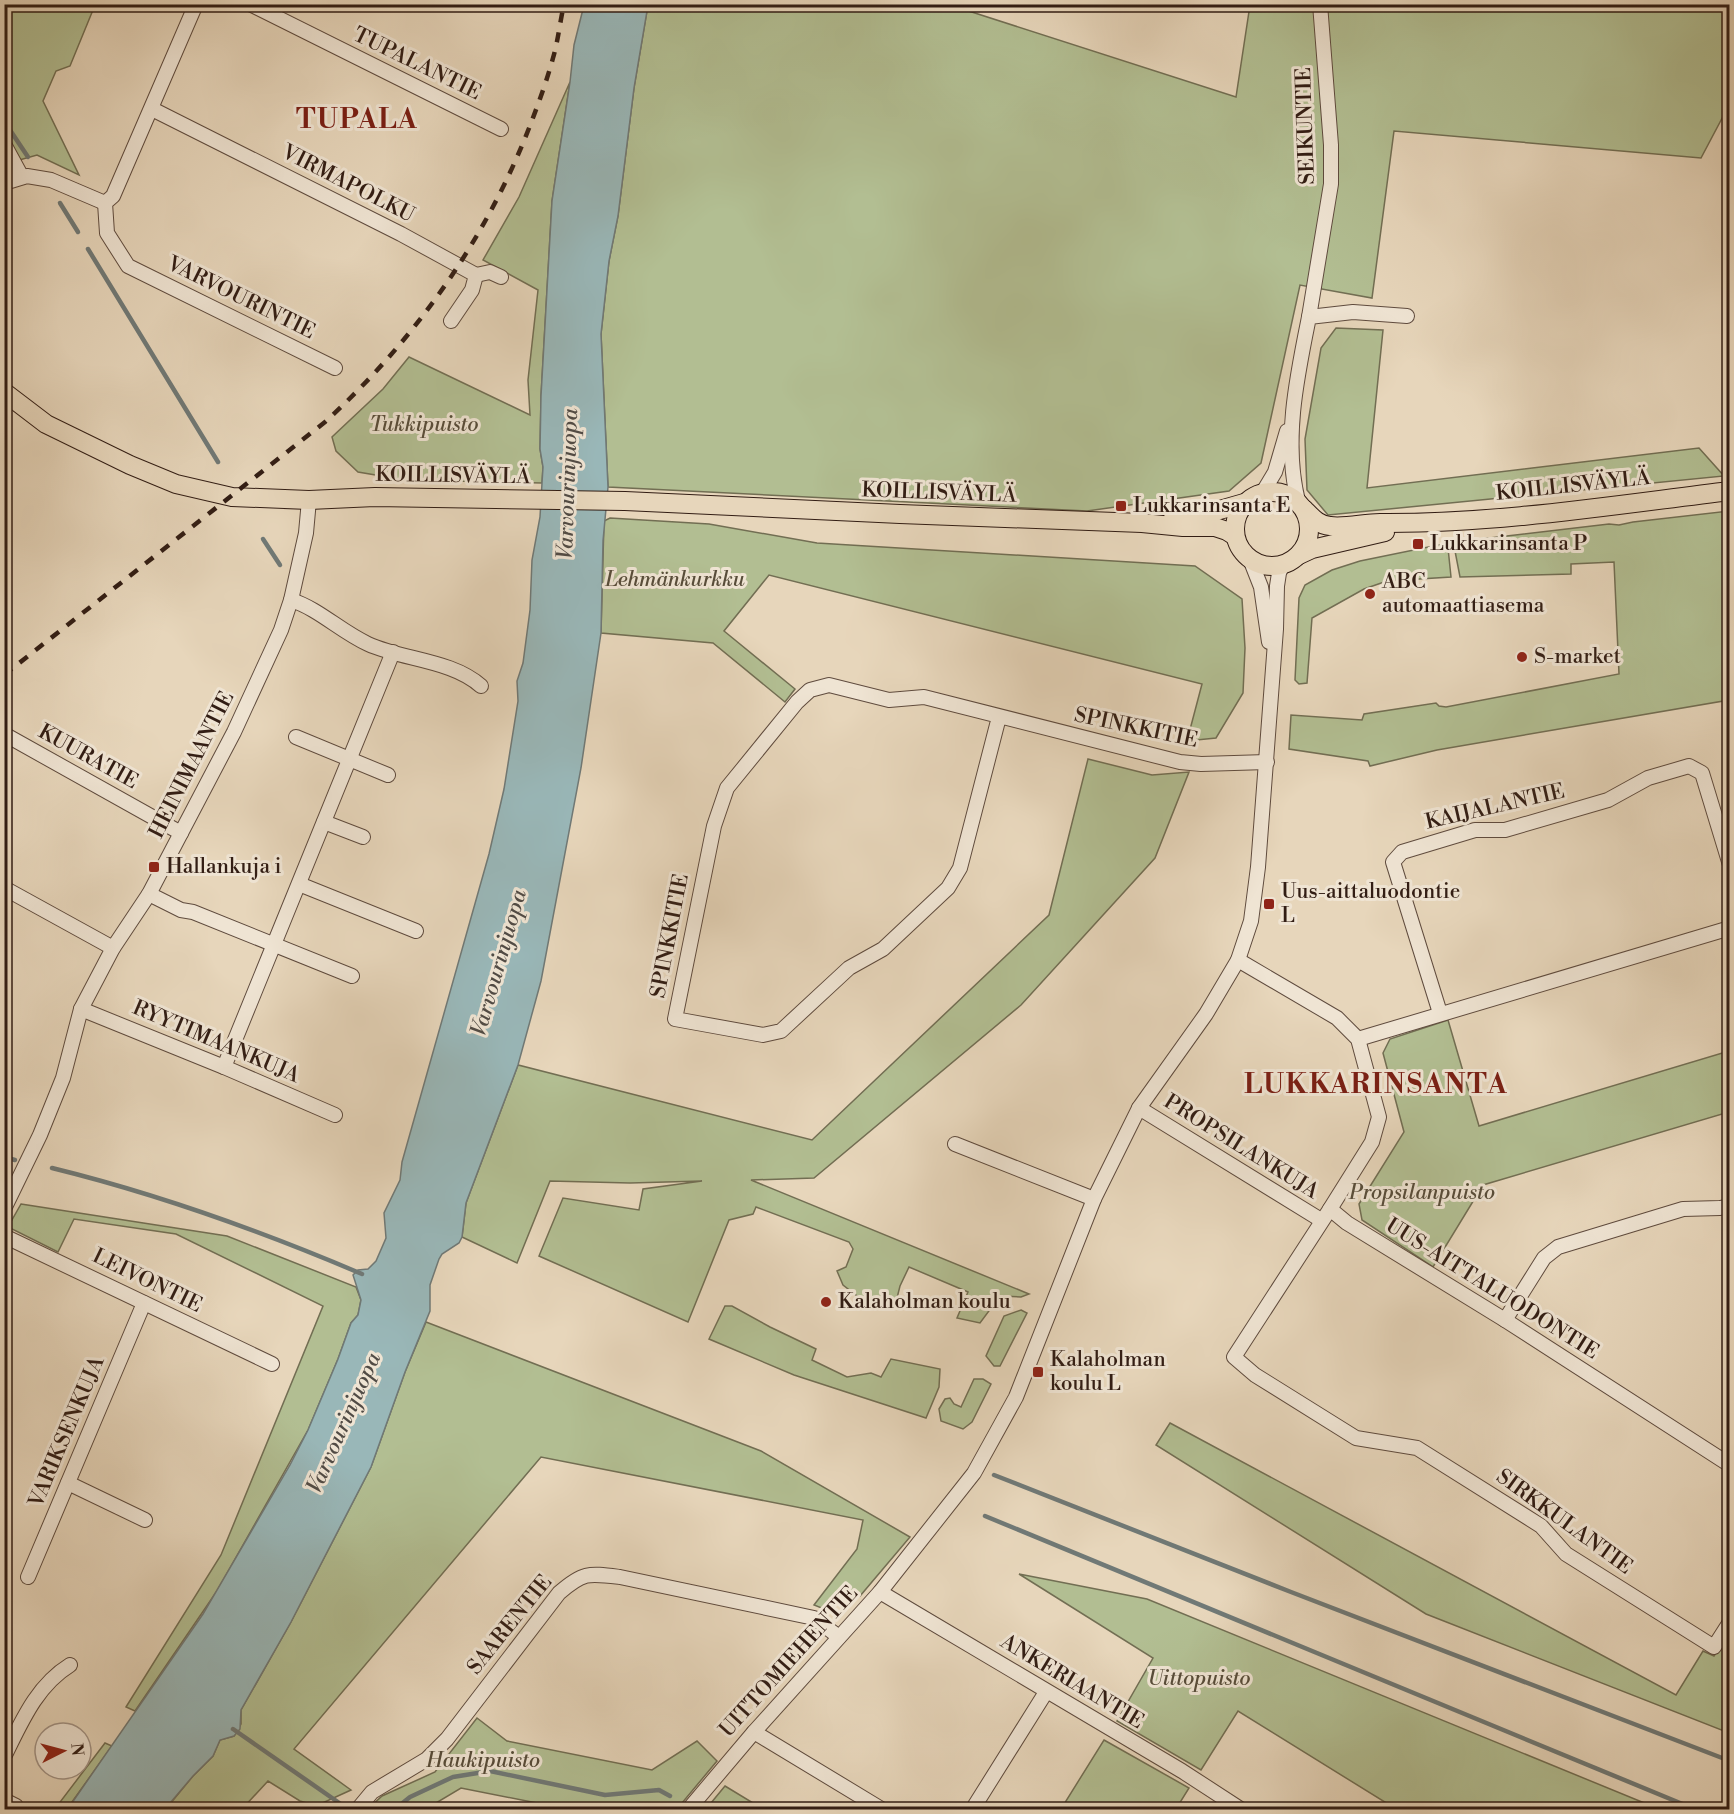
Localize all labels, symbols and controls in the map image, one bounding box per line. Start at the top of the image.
street label: TUPALANTIE [349,22,485,106]
street label: SEIKUNTIE [1291,67,1321,185]
district label: TUPALA [296,103,418,137]
street label: VIRMAPOLKU [276,139,419,229]
street label: VARVOURINTIE [162,251,319,345]
water label: Varvourinjuopa [552,407,584,560]
park label: Tukkipuisto [369,412,479,438]
street label: KOILLISVÄYLÄ [375,460,531,490]
street label: KOILLISVÄYLÄ [1494,463,1652,507]
street label: KOILLISVÄYLÄ [861,475,1018,509]
place label: Lukkarinsanta E [1133,493,1291,519]
marker: Lukkarinsanta E [1114,499,1128,513]
place label: Lukkarinsanta P [1430,531,1587,557]
marker: Lukkarinsanta P [1411,537,1425,551]
park label: Lehmänkurkku [604,567,745,593]
place label: ABC automaattiasema [1381,569,1545,619]
marker: ABC automaattiasema [1363,587,1377,601]
place label: S-market [1534,644,1622,670]
marker: S-market [1515,650,1529,664]
street label: HEINIMAANTIE [144,687,240,843]
street label: SPINKKITIE [1072,702,1200,754]
street label: KUURATIE [34,719,142,795]
street label: KAIJALANTIE [1423,778,1567,836]
place label: Hallankuja i [166,854,281,880]
marker: Hallankuja i [147,860,161,874]
street label: SPINKKITIE [645,872,695,1000]
place label: Uus-aittaluodontie L [1281,879,1460,929]
water label: Varvourinjuopa [465,886,533,1039]
marker: Uus-aittaluodontie L [1262,897,1276,911]
street label: RYYTIMAANKUJA [128,995,304,1089]
district label: LUKKARINSANTA [1244,1068,1508,1102]
street label: PROPSILANKUJA [1159,1089,1324,1205]
park label: Propsilanpuisto [1348,1180,1495,1206]
street label: UUS-AITTALUODONTIE [1381,1213,1603,1365]
street label: LEIVONTIE [88,1243,206,1319]
place label: Kalaholman koulu [838,1289,1011,1315]
marker: Kalaholman koulu [819,1295,833,1309]
place label: Kalaholman koulu L [1050,1347,1166,1397]
water label: Varvourinjuopa [301,1348,387,1498]
street label: VARIKSENKUJA [23,1352,111,1512]
marker: Kalaholman koulu L [1031,1365,1045,1379]
street label: SIRKKULANTIE [1491,1464,1637,1580]
street label: SAARENTIE [462,1570,558,1680]
street label: UITTOMIEHENTIE [714,1581,864,1743]
street label: ANKERIAANTIE [995,1629,1148,1735]
park label: Uittopuisto [1147,1666,1251,1692]
north arrow [33,1721,93,1781]
text: N [66,1742,88,1757]
park label: Haukipuisto [425,1748,540,1774]

